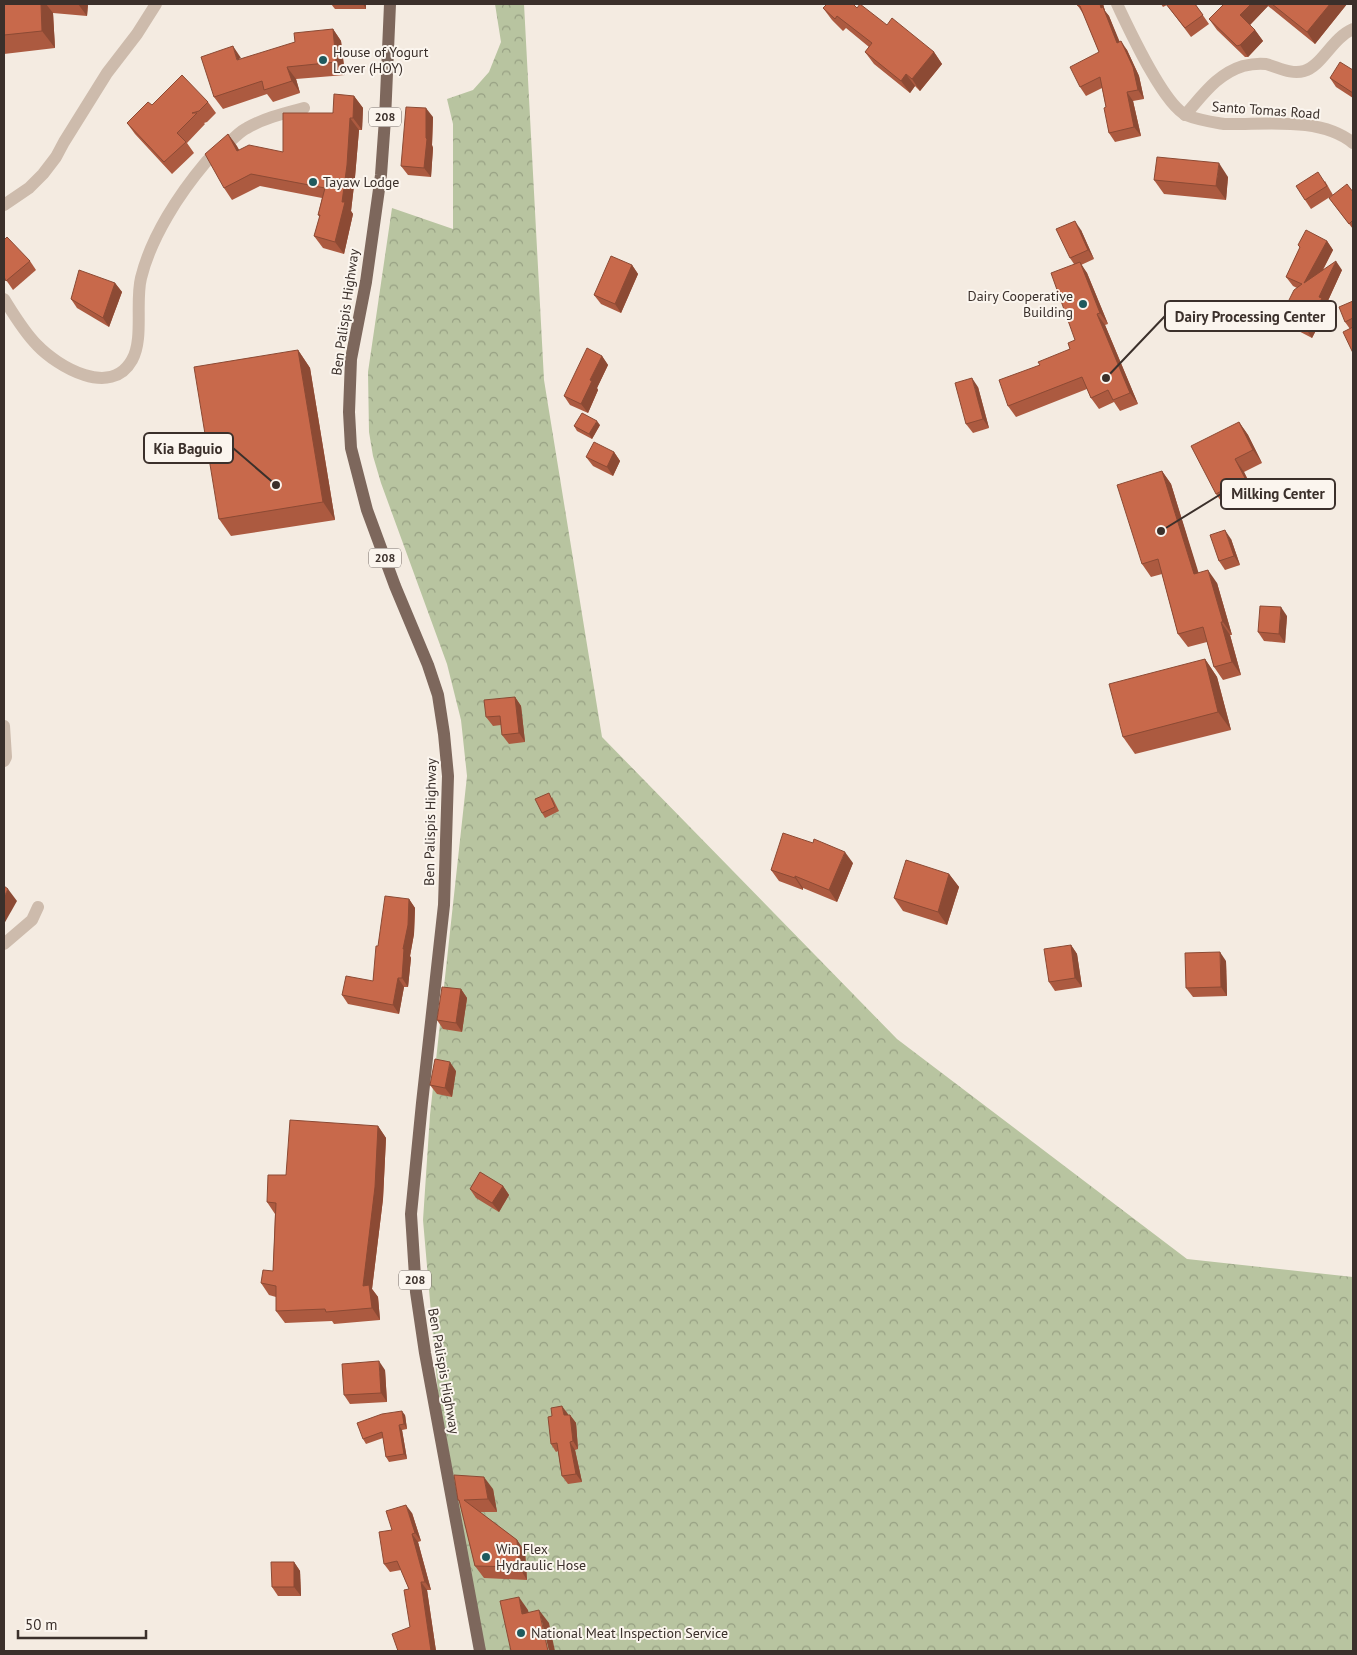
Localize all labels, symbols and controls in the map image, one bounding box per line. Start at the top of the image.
place label: House of Yogurt Lover (HOY) [333,43,429,77]
marker: House of Yogurt Lover (HOY) [317,54,329,66]
street label: Santo Tomas Road [1211,97,1321,123]
road number: 208 [369,108,401,126]
place label: Tayaw Lodge [323,173,399,191]
marker: Tayaw Lodge [307,176,319,188]
street label: Ben Palispis Highway [327,247,363,377]
place label: Dairy Cooperative Building [968,287,1073,321]
marker: Dairy Cooperative Building [1077,298,1089,310]
callout: Dairy Processing Center [1165,301,1336,331]
text: Dairy Processing Center [1175,307,1326,326]
callout: Kia Baguio [144,433,233,463]
text: Kia Baguio [153,439,223,458]
callout: Milking Center [1221,479,1335,509]
text: Milking Center [1231,484,1325,503]
road number: 208 [369,548,401,568]
street label: Ben Palispis Highway [420,758,440,886]
road number: 208 [399,1270,431,1290]
street label: Ben Palispis Highway [424,1307,464,1436]
place label: Win Flex Hydraulic Hose [496,1540,586,1574]
marker: Win Flex Hydraulic Hose [480,1551,492,1563]
scale bar [18,1608,145,1640]
text: 50 m [25,1615,58,1634]
place label: National Meat Inspection Service [531,1624,728,1642]
marker: National Meat Inspection Service [515,1627,527,1639]

